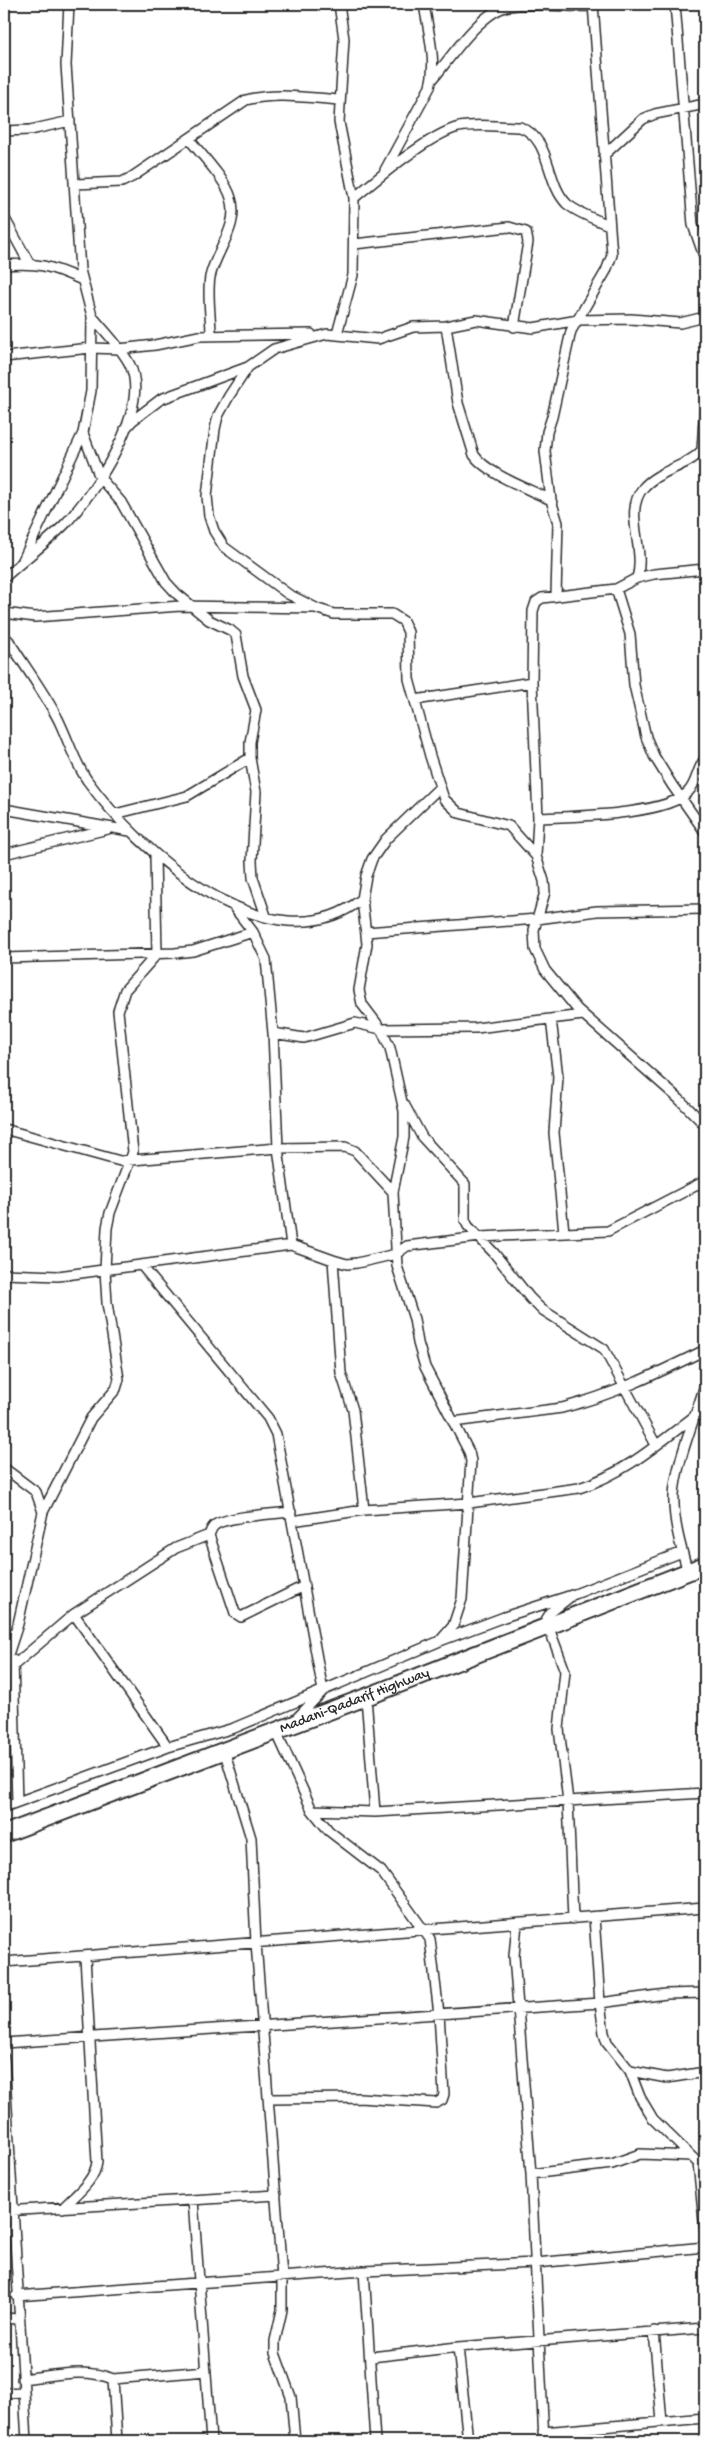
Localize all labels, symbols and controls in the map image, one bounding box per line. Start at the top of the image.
street label: Madani-Qadarif Highway [277,1664,433,1738]

